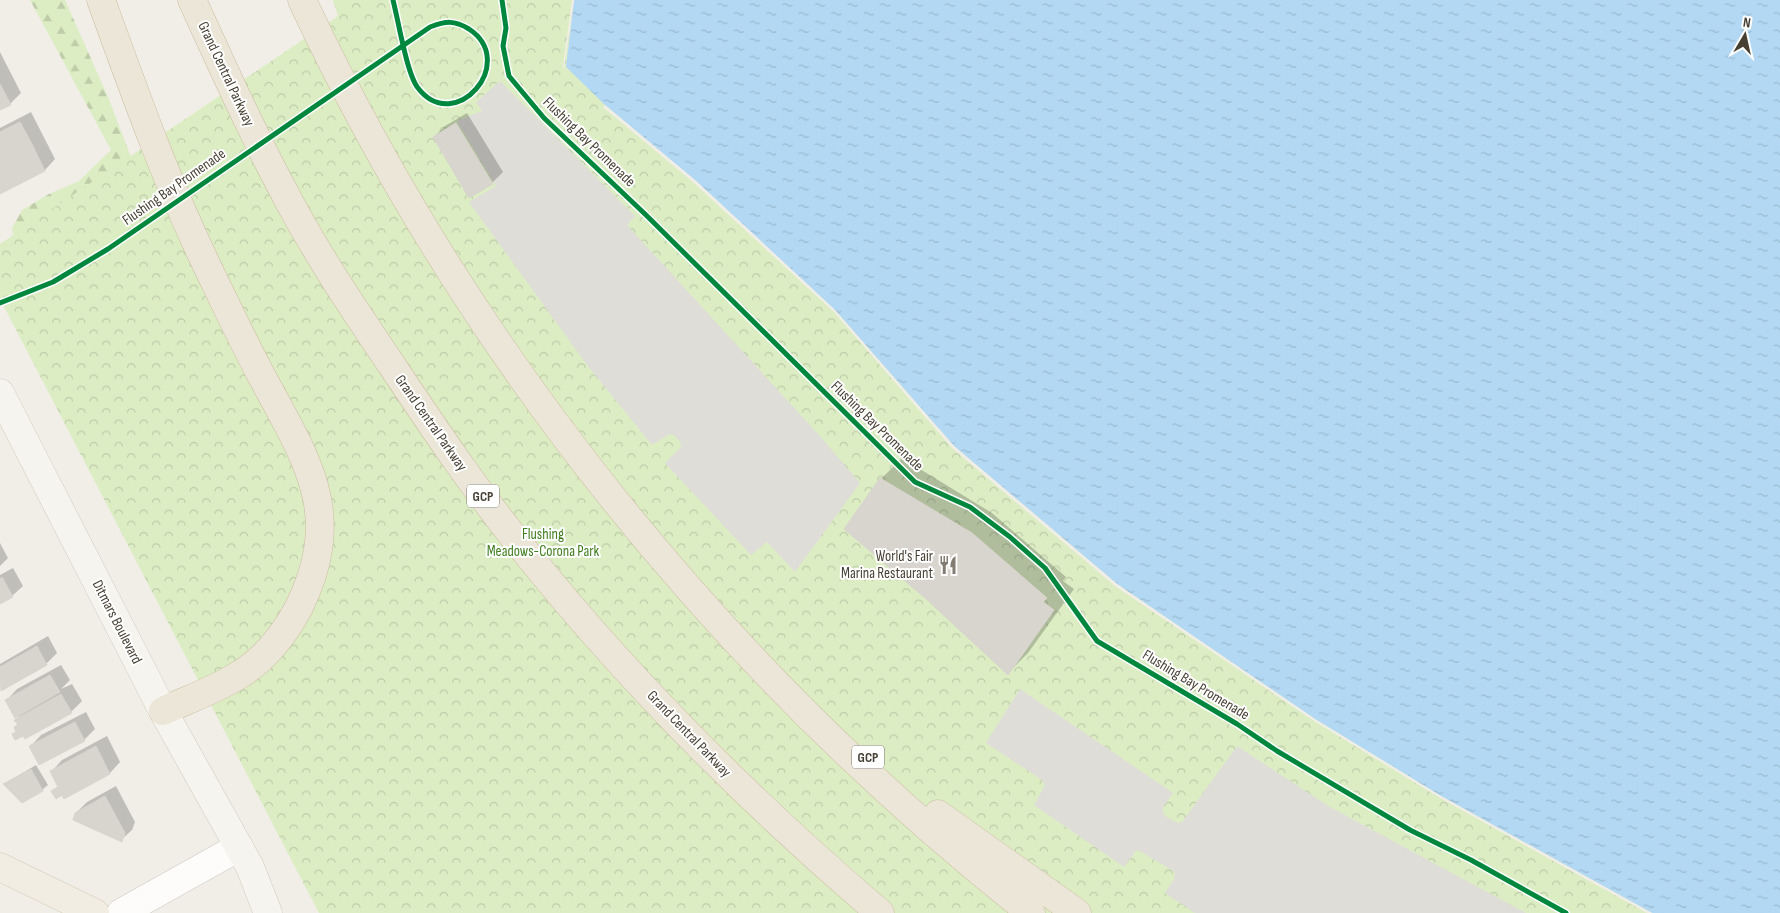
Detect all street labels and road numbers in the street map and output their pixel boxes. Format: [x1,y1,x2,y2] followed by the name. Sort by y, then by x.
[193,19,259,130] street label: Grand Central Parkway
[539,93,639,191] street label: Flushing Bay Promenade
[119,144,229,230] street label: Flushing Bay Promenade
[391,371,471,475] street label: Grand Central Parkway
[827,377,927,475] street label: Flushing Bay Promenade
[467,484,499,508] road number: GCP
[88,577,146,667] street label: Ditmars Boulevard
[1139,646,1253,724] street label: Flushing Bay Promenade
[643,687,735,782] street label: Grand Central Parkway
[852,746,884,769] road number: GCP

